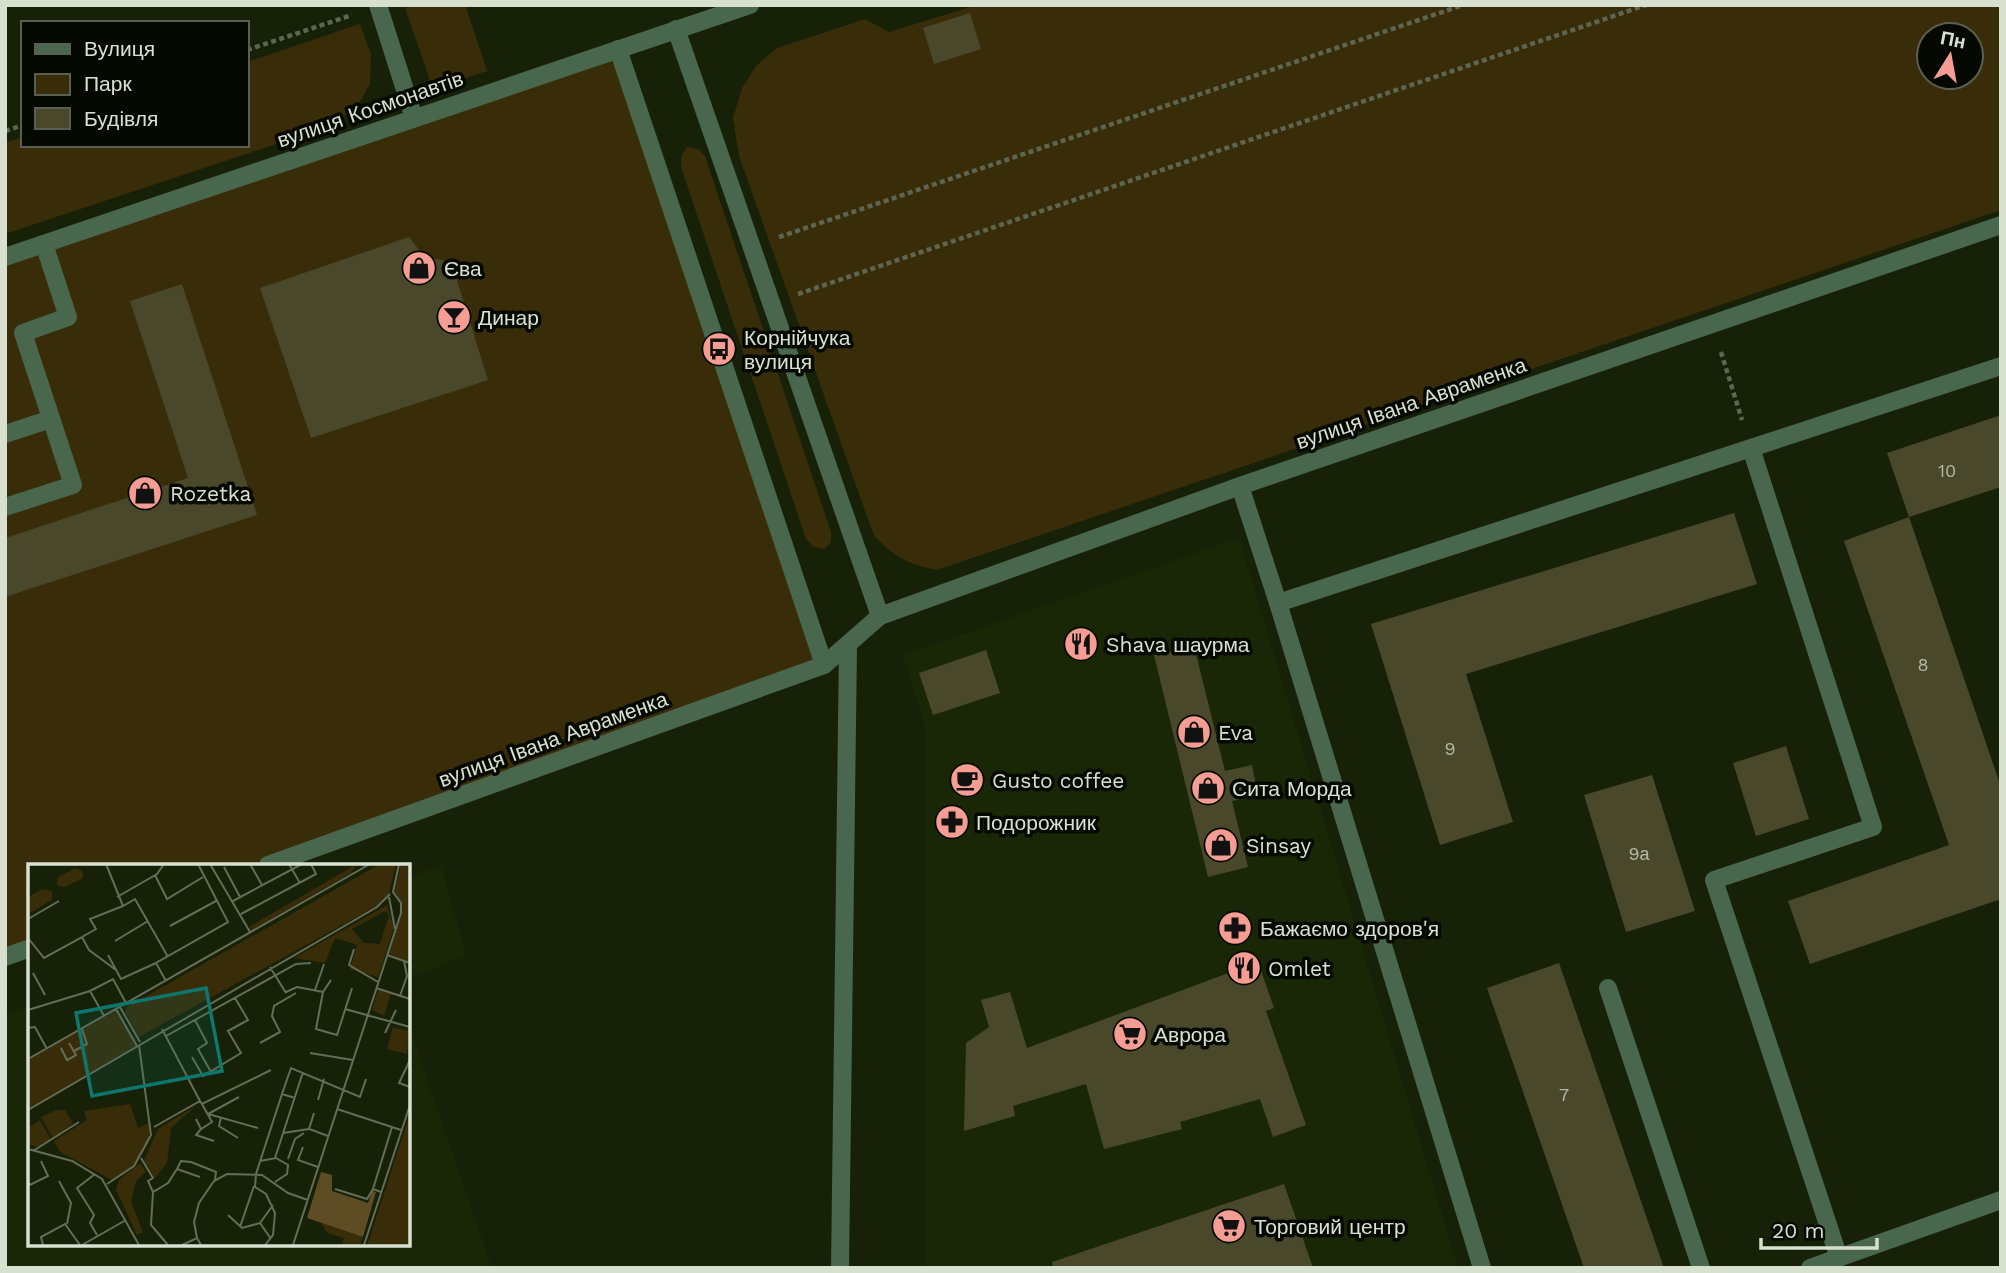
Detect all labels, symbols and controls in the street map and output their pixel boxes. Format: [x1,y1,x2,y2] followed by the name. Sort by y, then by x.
[21,21,248,147] legend
[1915,21,1985,91] north arrow
[1939,26,1968,53] text: Пн
[84,36,155,61] text: Вулиця
[274,65,466,153] street label: вулиця Космонавтів
[84,71,132,96] text: Парк
[84,106,158,131] text: Будівля
[400,249,438,287] shop icon: Єва
[444,256,482,281] place label: Єва
[435,298,473,336] bar icon: Динар
[478,305,539,330] place label: Динар
[744,325,851,374] place label: Корнійчука вулиця
[700,330,738,368] bus stop icon: Корнійчука вулиця
[1293,352,1530,454] street label: вулиця Івана Авраменка
[1938,460,1956,481] house number: 10
[126,474,164,512] shop icon: Rozetka
[170,481,251,506] place label: Rozetka
[1062,625,1100,663] restaurant icon: Shava шаурма
[1106,632,1250,657] place label: Shava шаурма
[1917,654,1929,675] house number: 8
[435,686,671,792] street label: вулиця Івана Авраменка
[1175,713,1213,751] shop icon: Eva
[1218,720,1253,745] place label: Eva
[1444,738,1456,759] house number: 9
[948,761,986,799] cafe icon: Gusto coffee
[992,768,1124,793] place label: Gusto coffee
[1189,769,1227,807] shop icon: Сита Морда
[1232,776,1352,801] place label: Сита Морда
[933,803,971,841] pharmacy icon: Подорожник
[976,810,1097,835] place label: Подорожник
[1202,826,1240,864] shop icon: Sinsay
[1246,833,1311,858] place label: Sinsay
[1628,843,1651,864] house number: 9а
[28,864,410,1245] inset map
[1216,909,1254,947] pharmacy icon: Бажаємо здоров'я
[1260,916,1439,941] place label: Бажаємо здоров'я
[1225,949,1263,987] restaurant icon: Omlet
[1268,956,1331,981] place label: Omlet
[1111,1015,1149,1053] supermarket icon: Аврора
[1154,1022,1226,1047] place label: Аврора
[1559,1084,1569,1105] house number: 7
[1761,1206,1876,1250] scale bar
[1210,1207,1248,1245] supermarket icon: Торговий центр
[1254,1214,1406,1239] place label: Торговий центр
[1772,1218,1824,1243] text: 20 m

